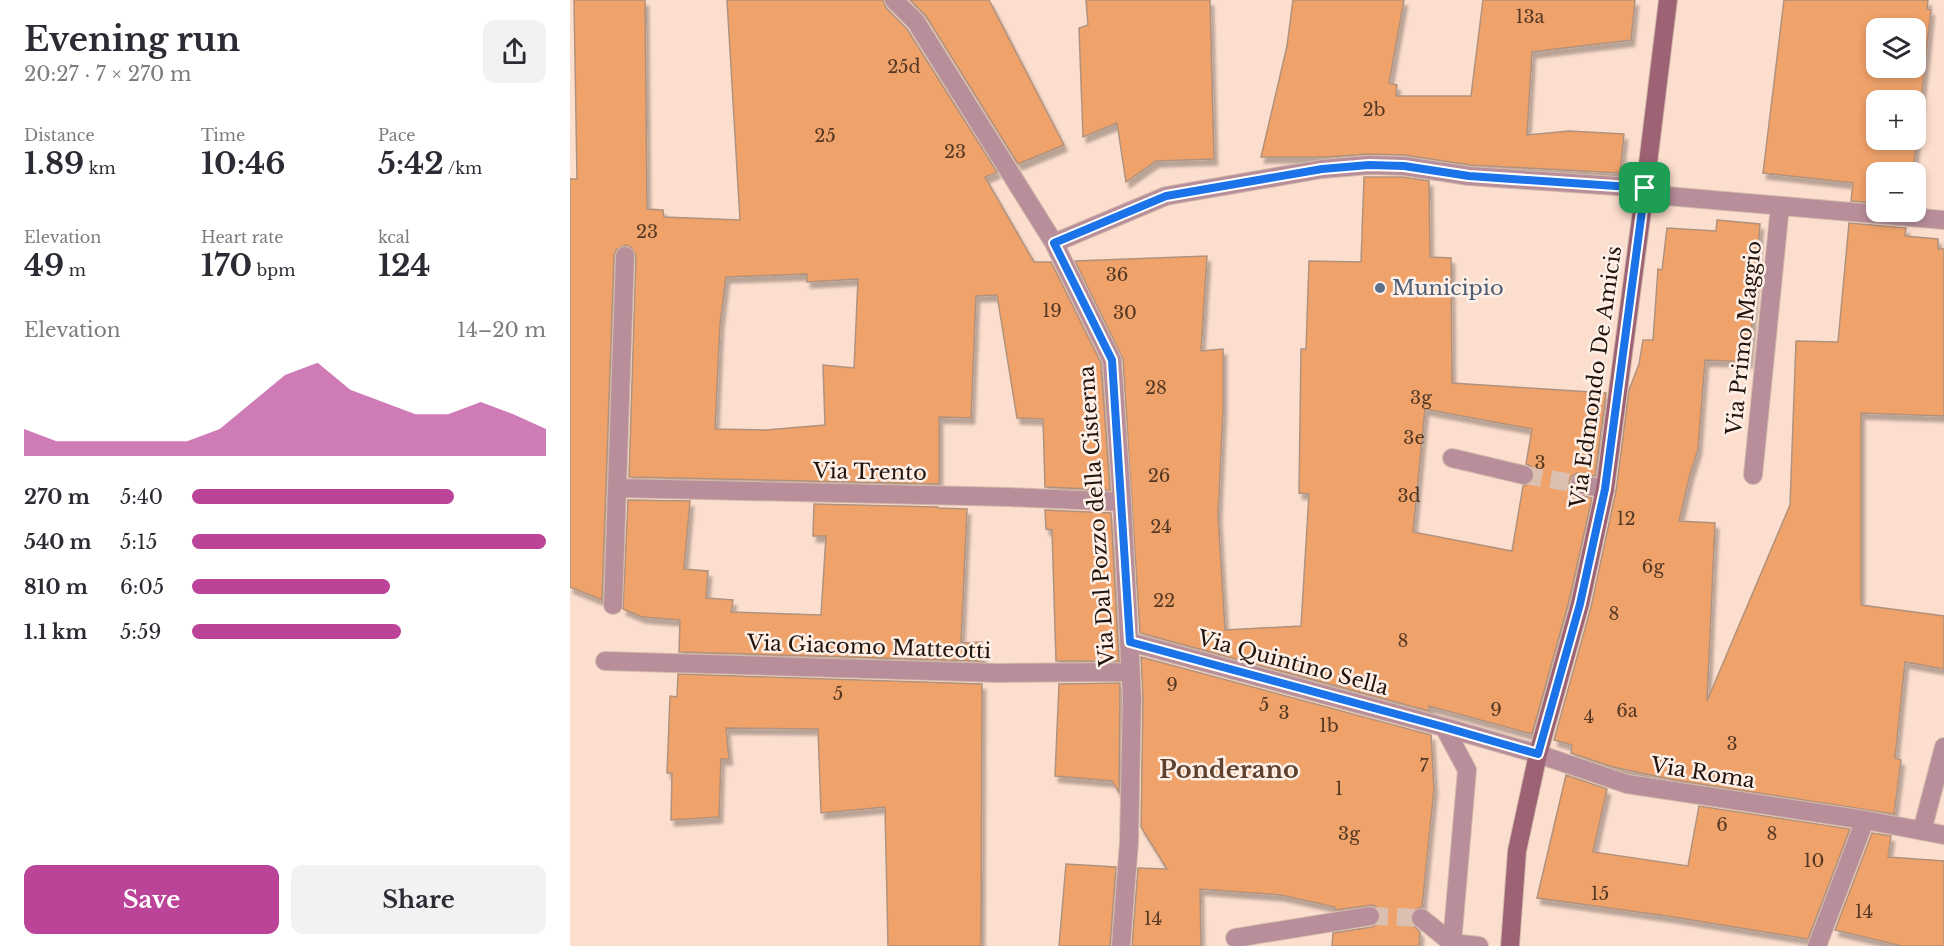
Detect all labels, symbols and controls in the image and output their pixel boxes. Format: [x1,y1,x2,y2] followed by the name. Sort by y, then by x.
[1515,6,1545,28] house number: 13a
[1866,18,1926,222] map controls
[1866,18,1926,78] button: layers
[24,19,240,60] text: Evening run
[483,20,546,83] button: share
[887,56,921,78] house number: 25d
[24,62,192,86] text: 20:27 · 7 × 270 m
[1866,90,1926,150] button: +
[1363,99,1385,121] house number: 2b
[24,125,95,145] text: Distance
[201,125,245,145] text: Time
[378,125,415,145] text: Pace
[814,125,836,147] house number: 25
[944,141,966,163] house number: 23
[24,145,84,182] text: 1.89
[201,145,285,182] text: 10:46
[378,145,444,182] text: 5:42
[84,158,116,178] text: km
[444,158,482,178] text: /km
[1619,162,1670,213] pin
[1866,162,1926,222] button: −
[1628,171,1661,204] icon: arrive
[636,221,658,243] house number: 23
[24,227,101,247] text: Elevation
[201,227,283,247] text: Heart rate
[378,227,410,247] text: kcal
[1721,240,1767,437] street label: Via Primo Maggio
[1565,244,1627,511] street label: Via Edmondo De Amicis
[24,247,64,284] text: 49
[201,247,252,284] text: 170
[378,247,431,284] text: 124
[64,260,86,280] text: m
[252,260,295,280] text: bpm
[1106,264,1128,286] house number: 36
[1392,275,1504,301] place label: Municipio
[1373,281,1387,295] marker: Municipio
[1042,300,1062,322] house number: 19
[1113,302,1137,324] house number: 30
[24,318,121,342] text: Elevation
[457,318,546,342] text: 14–20 m
[1073,364,1121,668] street label: Via Dal Pozzo della Cisterna
[1145,377,1167,399] house number: 28
[1410,387,1432,409] house number: 3g
[1403,427,1425,449] house number: 3e
[1534,452,1546,474] house number: 3
[812,458,927,486] street label: Via Trento
[1148,465,1170,487] house number: 26
[24,485,90,509] text: 270 m
[120,485,163,509] text: 5:40
[1397,485,1421,507] house number: 3d
[1616,508,1636,530] house number: 12
[1150,516,1172,538] house number: 24
[24,530,92,554] text: 540 m
[120,530,157,554] text: 5:15
[1642,556,1664,578] house number: 6g
[24,575,88,599] text: 810 m
[120,575,164,599] text: 6:05
[1153,590,1175,612] house number: 22
[1609,603,1619,625] house number: 8
[24,620,87,644] text: 1.1 km
[120,620,161,644] text: 5:59
[1194,625,1392,701] street label: Via Quintino Sella
[745,630,992,664] street label: Via Giacomo Matteotti
[1398,630,1408,652] house number: 8
[1166,674,1178,696] house number: 9
[833,683,843,705] house number: 5
[1259,694,1269,716] house number: 5
[1490,699,1502,721] house number: 9
[1616,700,1638,722] house number: 6a
[1278,702,1290,724] house number: 3
[1584,706,1594,728] house number: 4
[1319,715,1339,737] house number: 1b
[1726,733,1738,755] house number: 3
[1648,752,1757,794] street label: Via Roma
[1159,755,1299,784] district label: Ponderano
[1419,755,1429,777] house number: 7
[1335,778,1343,800] house number: 1
[1716,814,1728,836] house number: 6
[1338,823,1360,845] house number: 3g
[1767,823,1777,845] house number: 8
[1804,850,1824,872] house number: 10
[24,865,279,934] button: Save
[291,865,546,934] button: Share
[1591,883,1609,905] house number: 15
[1855,901,1873,923] house number: 14
[1144,908,1162,930] house number: 14

